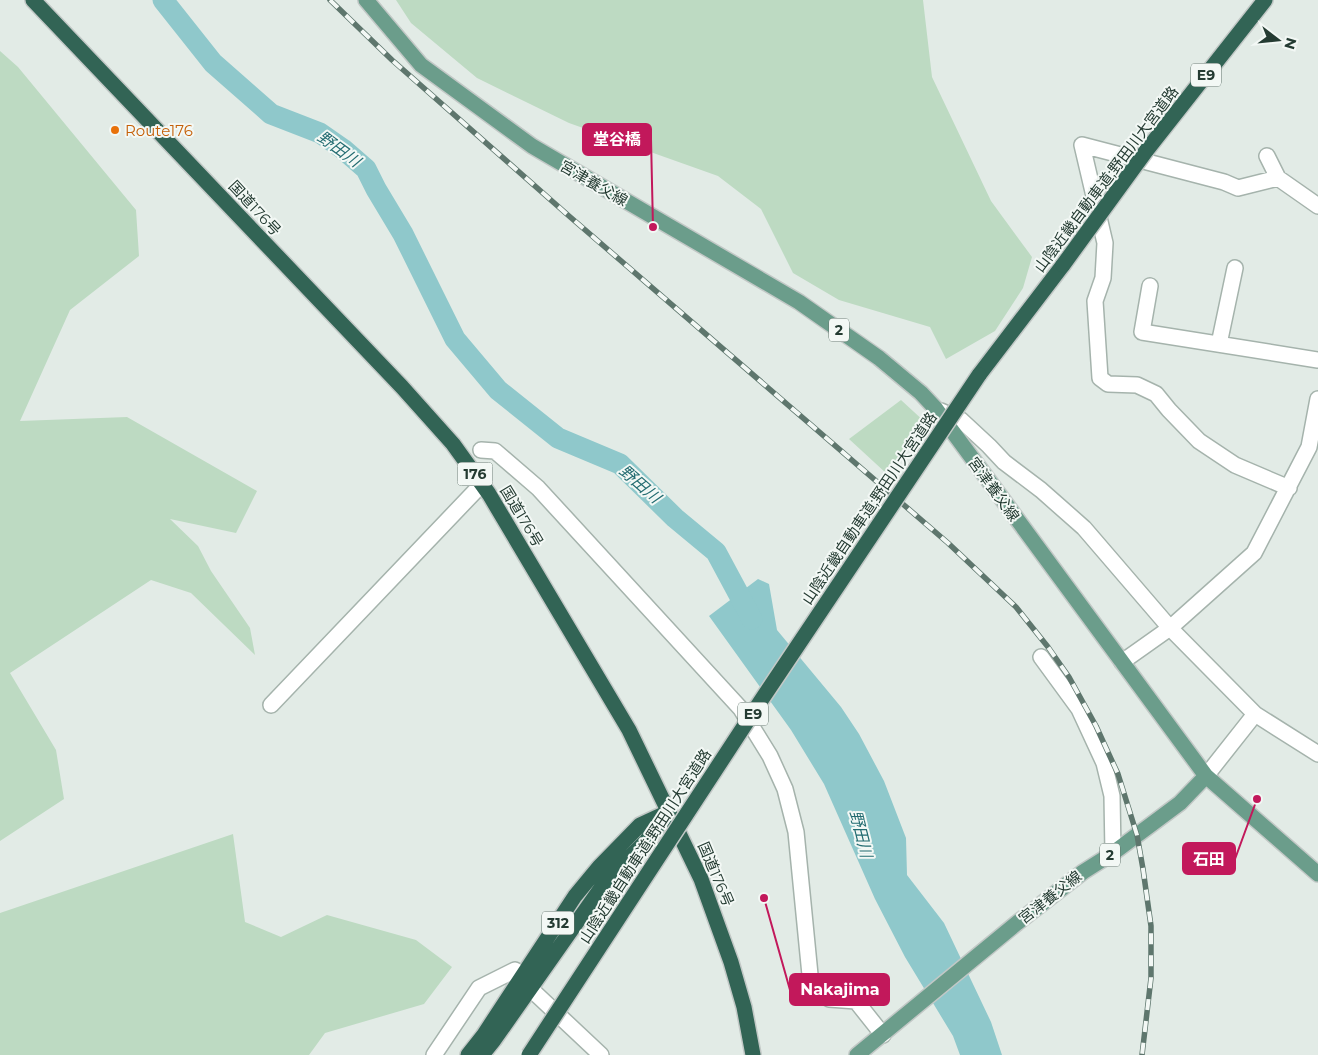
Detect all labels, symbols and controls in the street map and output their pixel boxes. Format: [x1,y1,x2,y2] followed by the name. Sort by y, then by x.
[1253,15,1303,65] north arrow
[1280,36,1301,52] text: N
[1191,64,1221,86] road number: E9
[1030,82,1182,276] street label: 山陰近畿自動車道;野田川大宮道路
[125,121,193,140] place label: Route176
[109,124,121,136] marker: Route176
[583,124,651,155] callout: 堂谷橋
[314,127,366,172] water label: 野田川
[593,130,641,149] text: 堂谷橋
[557,156,631,210] street label: 宮津養父線
[225,177,285,239] street label: 国道176号
[829,318,849,342] road number: 2
[797,408,941,608] street label: 山陰近畿自動車道;野田川大宮道路
[964,453,1024,525] street label: 宮津養父線
[616,461,666,508] water label: 野田川
[458,462,492,486] road number: 176
[496,482,548,550] street label: 国道176号
[738,702,768,726] road number: E9
[575,745,715,947] street label: 山陰近畿自動車道;野田川大宮道路
[846,808,877,862] water label: 野田川
[694,839,738,909] street label: 国道176号
[1183,843,1235,874] callout: 石田
[1100,844,1120,866] road number: 2
[1193,850,1225,869] text: 石田
[1015,866,1085,928] street label: 宮津養父線
[542,911,574,934] road number: 312
[790,974,889,1005] callout: Nakajima
[800,980,880,999] text: Nakajima

